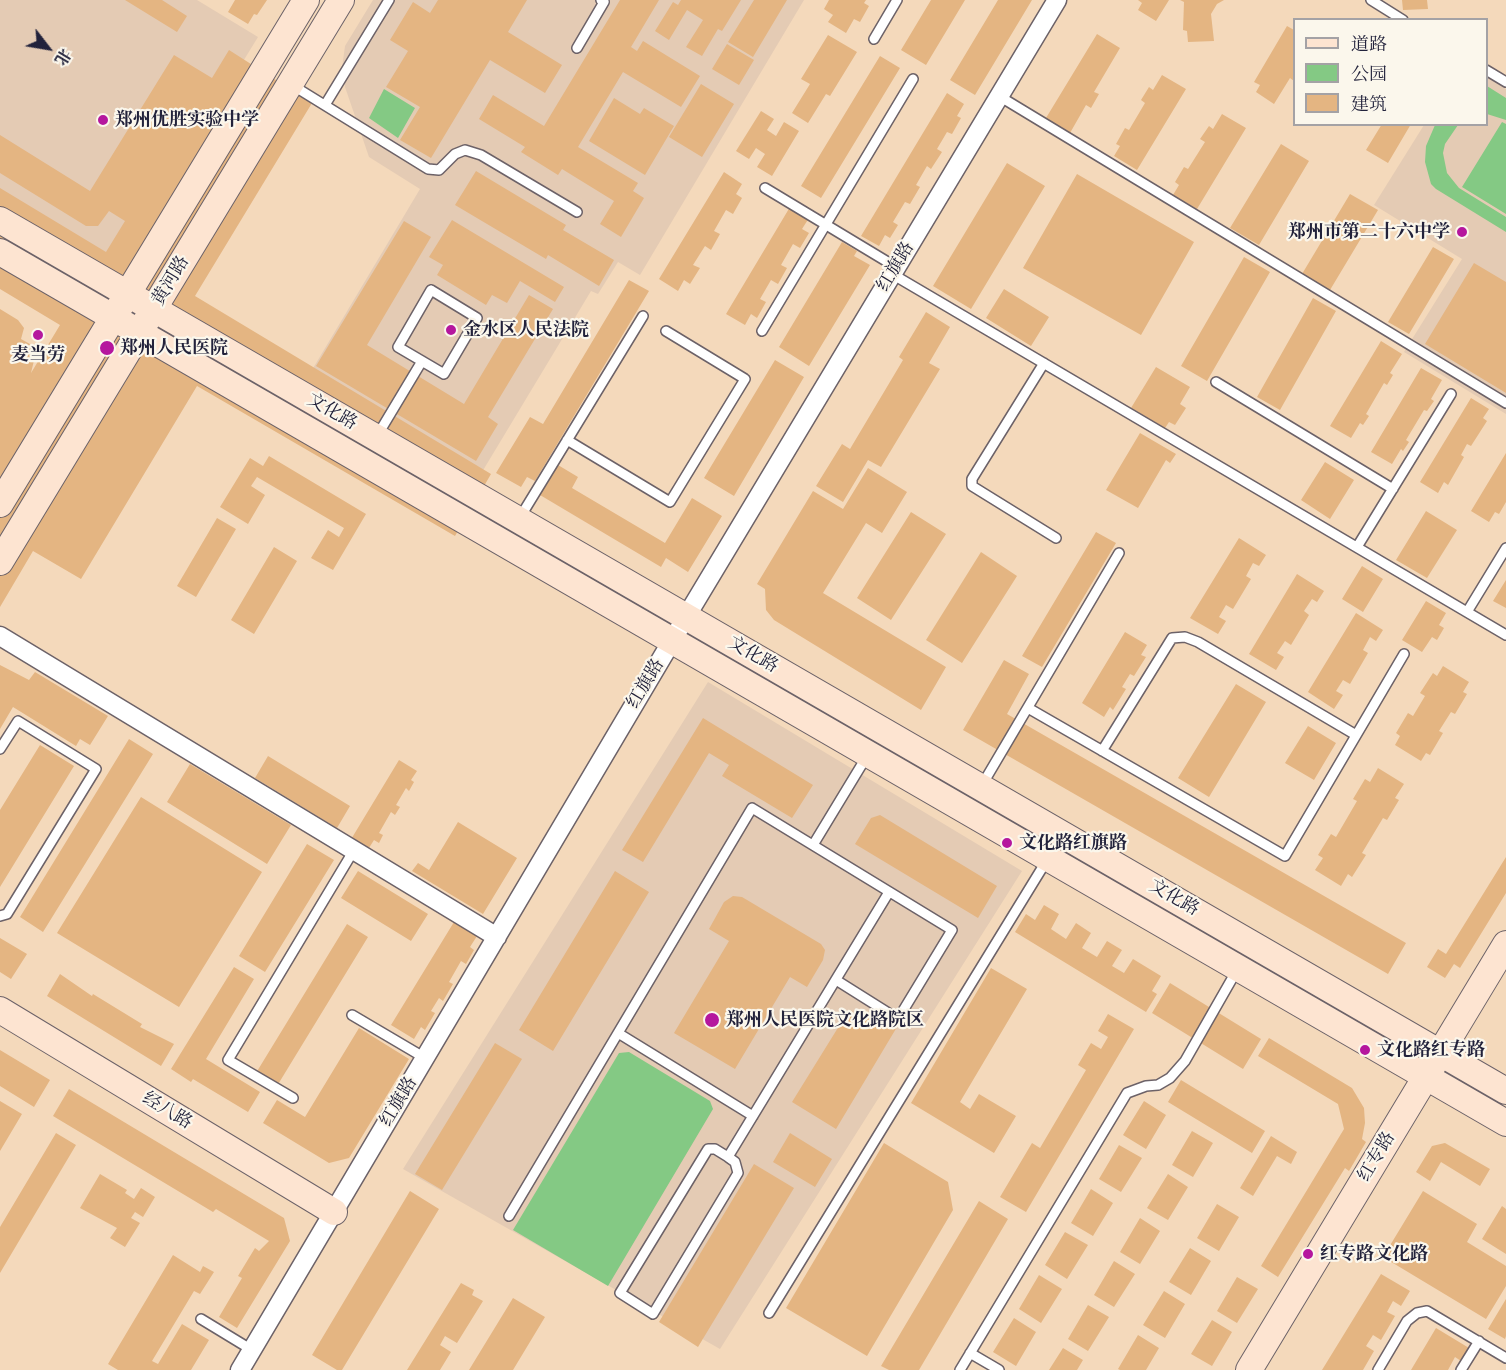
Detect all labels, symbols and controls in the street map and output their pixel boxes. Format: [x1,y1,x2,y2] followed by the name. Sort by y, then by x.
[18,18,78,78] north arrow
[1293,18,1488,126] legend
[1351,30,1387,57] text: 道路
[49,44,78,70] text: 北
[1351,60,1387,87] text: 公园
[1351,90,1387,117] text: 建筑
[115,109,259,131] place label: 郑州优胜实验中学
[96,113,110,127] marker: 郑州优胜实验中学
[1288,221,1450,243] place label: 郑州市第二十六中学
[1455,225,1469,239] marker: 郑州市第二十六中学
[873,238,919,296] street label: 红旗路
[148,252,194,310] street label: 黄河路
[463,319,589,341] place label: 金水区人民法院
[444,323,458,337] marker: 金水区人民法院
[31,328,45,342] marker: 麦当劳
[120,337,228,359] place label: 郑州人民医院
[98,339,116,357] marker: 郑州人民医院
[11,344,65,366] place label: 麦当劳
[303,389,361,435] street label: 文化路
[724,632,782,678] street label: 文化路
[623,655,669,713] street label: 红旗路
[1019,832,1127,854] place label: 文化路红旗路
[1000,836,1014,850] marker: 文化路红旗路
[1145,875,1203,921] street label: 文化路
[726,1009,924,1031] place label: 郑州人民医院文化路院区
[703,1011,721,1029] marker: 郑州人民医院文化路院区
[1377,1039,1485,1061] place label: 文化路红专路
[1358,1043,1372,1057] marker: 文化路红专路
[376,1073,422,1131] street label: 红旗路
[138,1088,196,1134] street label: 经八路
[1354,1128,1400,1186] street label: 红专路
[1320,1243,1428,1265] place label: 红专路文化路
[1301,1247,1315,1261] marker: 红专路文化路

